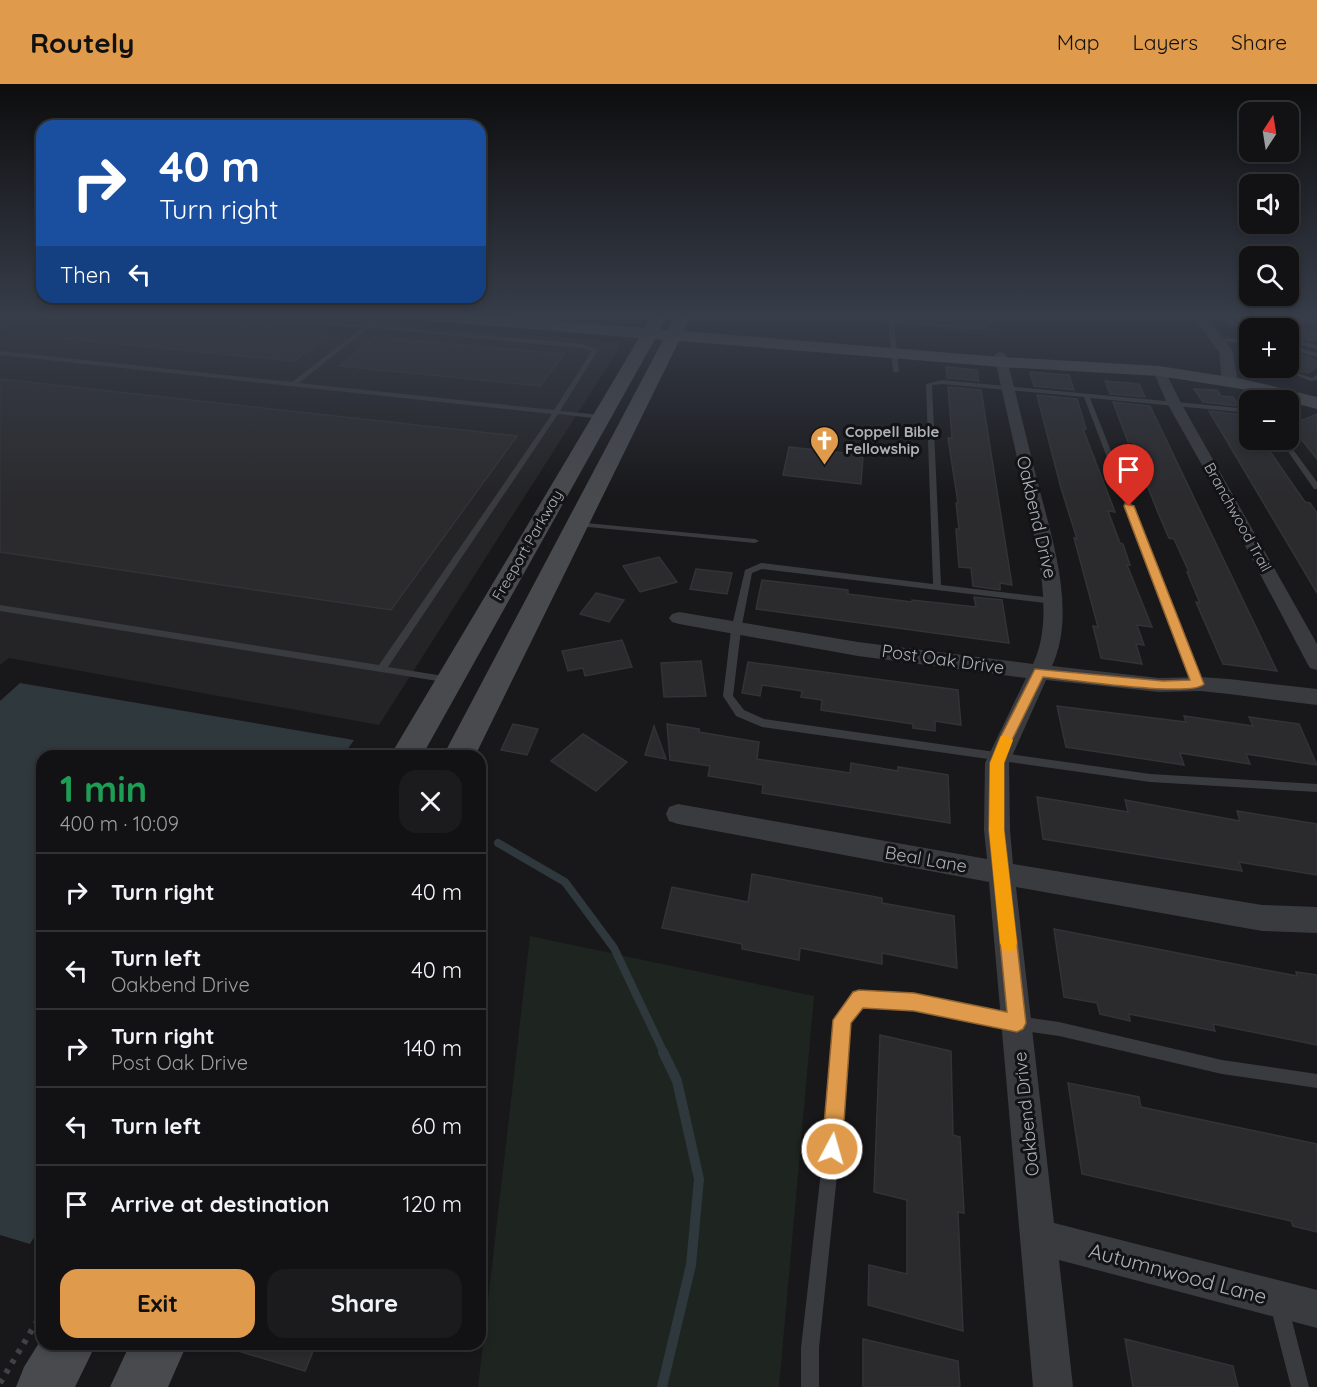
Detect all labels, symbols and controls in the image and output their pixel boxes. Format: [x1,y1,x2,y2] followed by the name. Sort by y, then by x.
[30,25,134,60] text: Routely
[1057,29,1100,55] text: Map
[1133,29,1198,55] text: Layers
[1231,29,1287,55] text: Share
[1239,102,1299,162] north arrow
[1239,102,1299,450] map controls
[159,140,260,193] text: 40 m
[60,144,138,222] icon: right
[1239,174,1299,234] button: sound
[159,192,278,226] text: Turn right
[1239,246,1299,306] button: search
[123,258,156,291] icon: left
[60,261,111,289] text: Then
[1239,318,1299,378] button: +
[1239,390,1299,450] button: −
[845,422,939,458] place label: Coppell Bible Fellowship
[808,424,840,466] church icon: Coppell Bible Fellowship
[1103,444,1154,506] pin
[1112,453,1145,486] icon: arrive
[1012,454,1062,580] street label: Oakbend Drive
[1200,459,1276,575] street label: Branchwood Trail
[488,486,566,604] street label: Freeport Parkway
[880,639,1006,679] street label: Post Oak Drive
[60,766,147,811] text: 1 min
[399,770,462,833] button: close
[60,811,179,836] text: 400 m · 10:09
[883,840,969,878] street label: Beal Lane
[60,876,93,909] icon: right
[111,878,215,906] text: Turn right
[411,878,462,906] text: 40 m
[111,944,201,972] text: Turn left
[60,954,93,987] icon: left
[411,956,462,984] text: 40 m
[111,972,250,997] text: Oakbend Drive
[111,1022,215,1050] text: Turn right
[60,1032,93,1065] icon: right
[403,1034,462,1062] text: 140 m
[111,1050,248,1075] text: Post Oak Drive
[1008,1051,1044,1177] street label: Oakbend Drive
[60,1110,93,1143] icon: left
[111,1112,201,1140] text: Turn left
[411,1112,462,1140] text: 60 m
[800,1117,864,1181] position arrow
[60,1188,93,1221] icon: arrive
[111,1190,329,1218] text: Arrive at destination
[403,1190,462,1218] text: 120 m
[1086,1237,1270,1309] street label: Autumnwood Lane
[60,1269,255,1338] button: Exit
[267,1269,462,1338] button: Share

